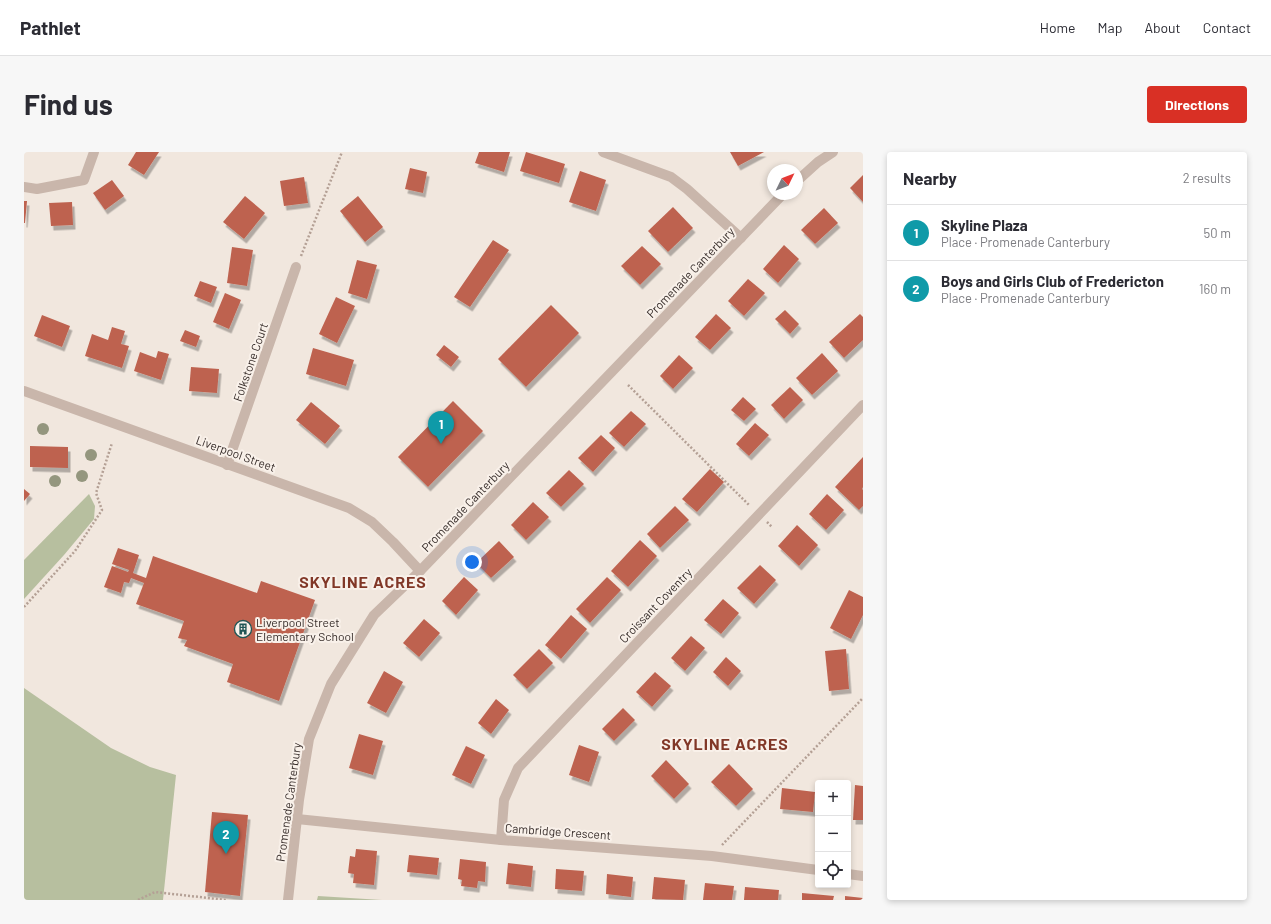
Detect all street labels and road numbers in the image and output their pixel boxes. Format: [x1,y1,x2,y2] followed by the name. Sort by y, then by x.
[643,224,737,320] street label: Promenade Canterbury
[230,321,270,403] street label: Folkstone Court
[194,432,278,474] street label: Liverpool Street
[418,458,512,554] street label: Promenade Canterbury
[616,564,695,645] street label: Croissant Coventry
[273,741,303,862] street label: Promenade Canterbury
[505,820,611,842] street label: Cambridge Crescent

